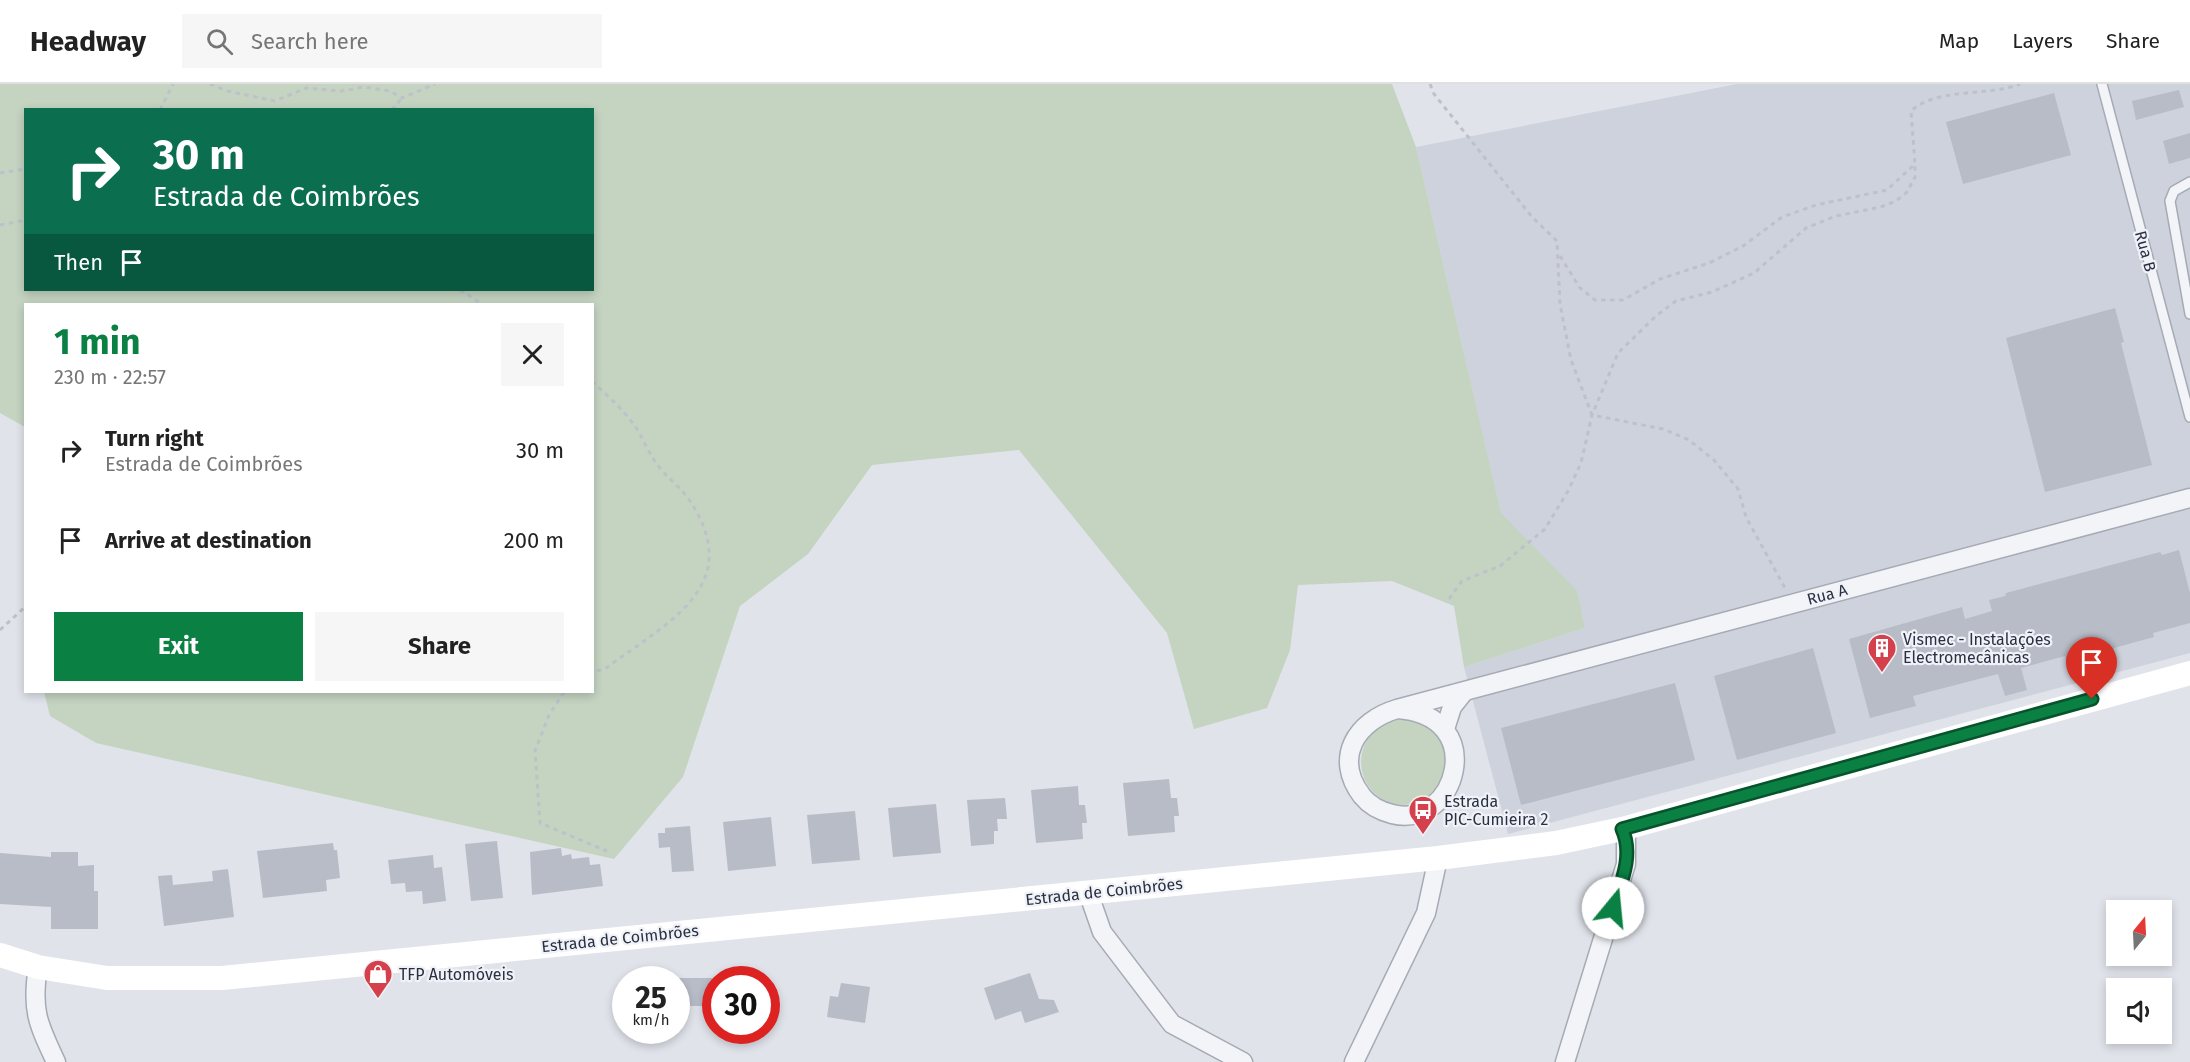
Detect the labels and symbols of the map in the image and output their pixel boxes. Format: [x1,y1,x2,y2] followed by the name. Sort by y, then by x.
[2131,229,2160,274] street label: Rua B
[1805,580,1850,609] street label: Rua A
[1903,630,2051,667] place label: Vismec - Instalações Electromecânicas
[1866,632,1898,674] building icon: Vismec - Instalações Electromecânicas
[2066,637,2117,699] pin
[1444,792,1548,829] place label: Estrada PIC-Cumieira 2
[1407,794,1439,836] bus stop icon: Estrada PIC-Cumieira 2
[1024,874,1184,909] street label: Estrada de Coimbrões
[1581,876,1645,940] position arrow
[2106,900,2172,966] north arrow
[540,921,700,956] street label: Estrada de Coimbrões
[362,958,394,1000] shop icon: TFP Automóveis
[399,965,514,984] place label: TFP Automóveis
[702,966,780,1044] speed limit sign: 30

